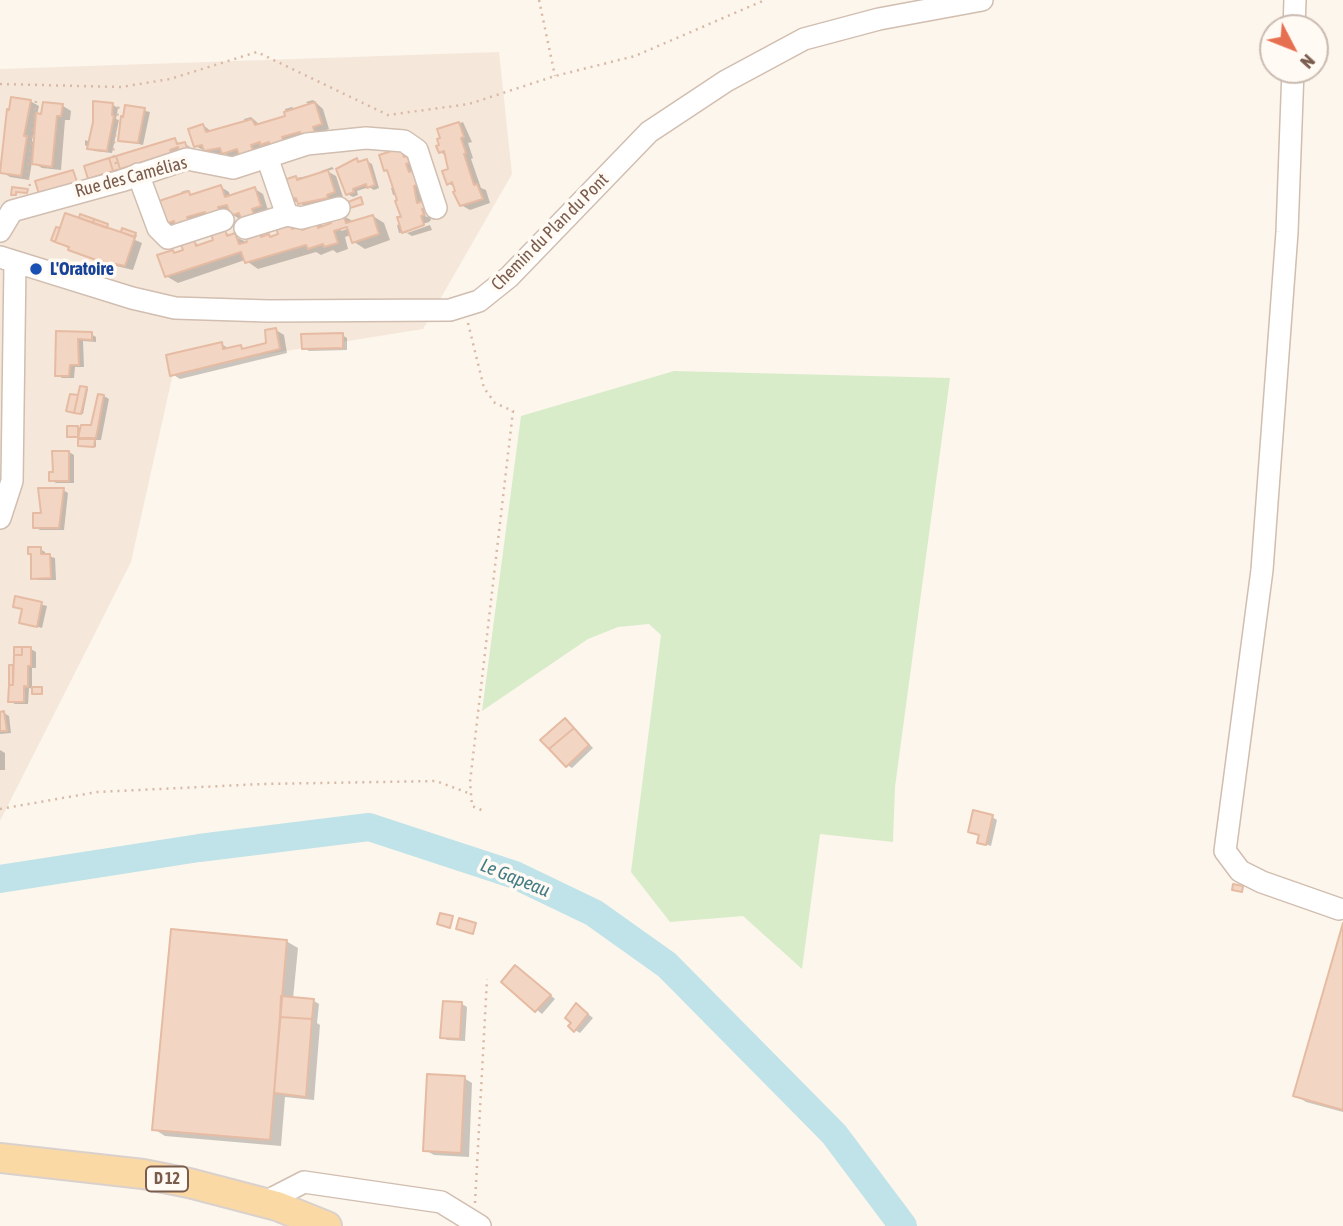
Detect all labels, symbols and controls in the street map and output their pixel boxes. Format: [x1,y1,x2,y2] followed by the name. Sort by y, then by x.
[1259,14,1329,84] north arrow
[1296,50,1320,73] text: N
[73,152,189,202] street label: Rue des Camélias
[487,169,613,295] street label: Chemin du Plan du Pont
[50,258,114,280] place label: L'Oratoire
[28,261,44,277] marker: L'Oratoire
[477,854,553,902] water label: Le Gapeau
[146,1166,188,1191] road number: D 12

